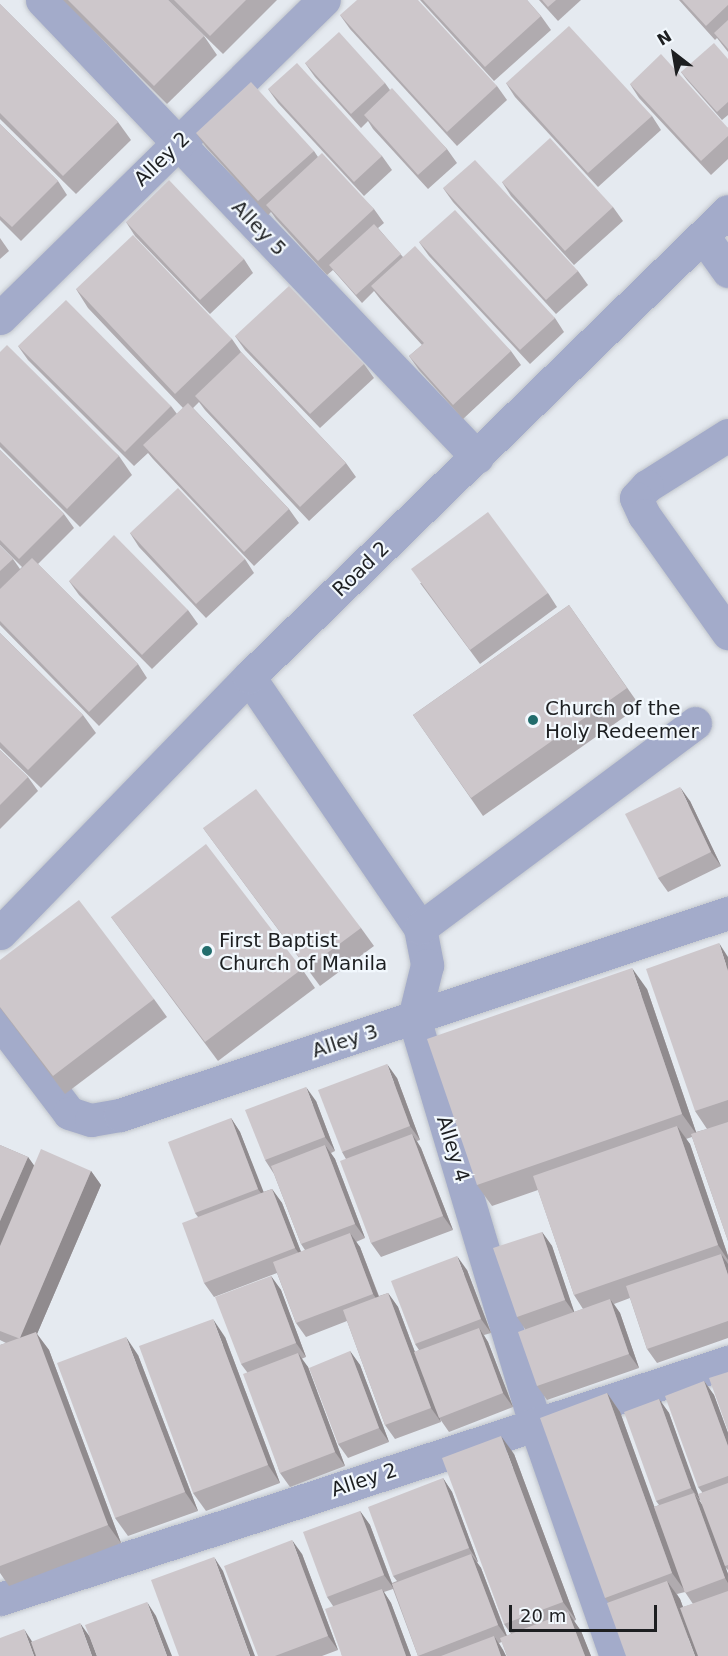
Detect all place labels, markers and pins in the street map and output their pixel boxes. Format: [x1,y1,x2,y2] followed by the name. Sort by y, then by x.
[545,696,699,743] place label: Church of the Holy Redeemer
[526,713,540,727] marker: Church of the Holy Redeemer
[219,928,387,975] place label: First Baptist Church of Manila
[200,944,214,958] marker: First Baptist Church of Manila

